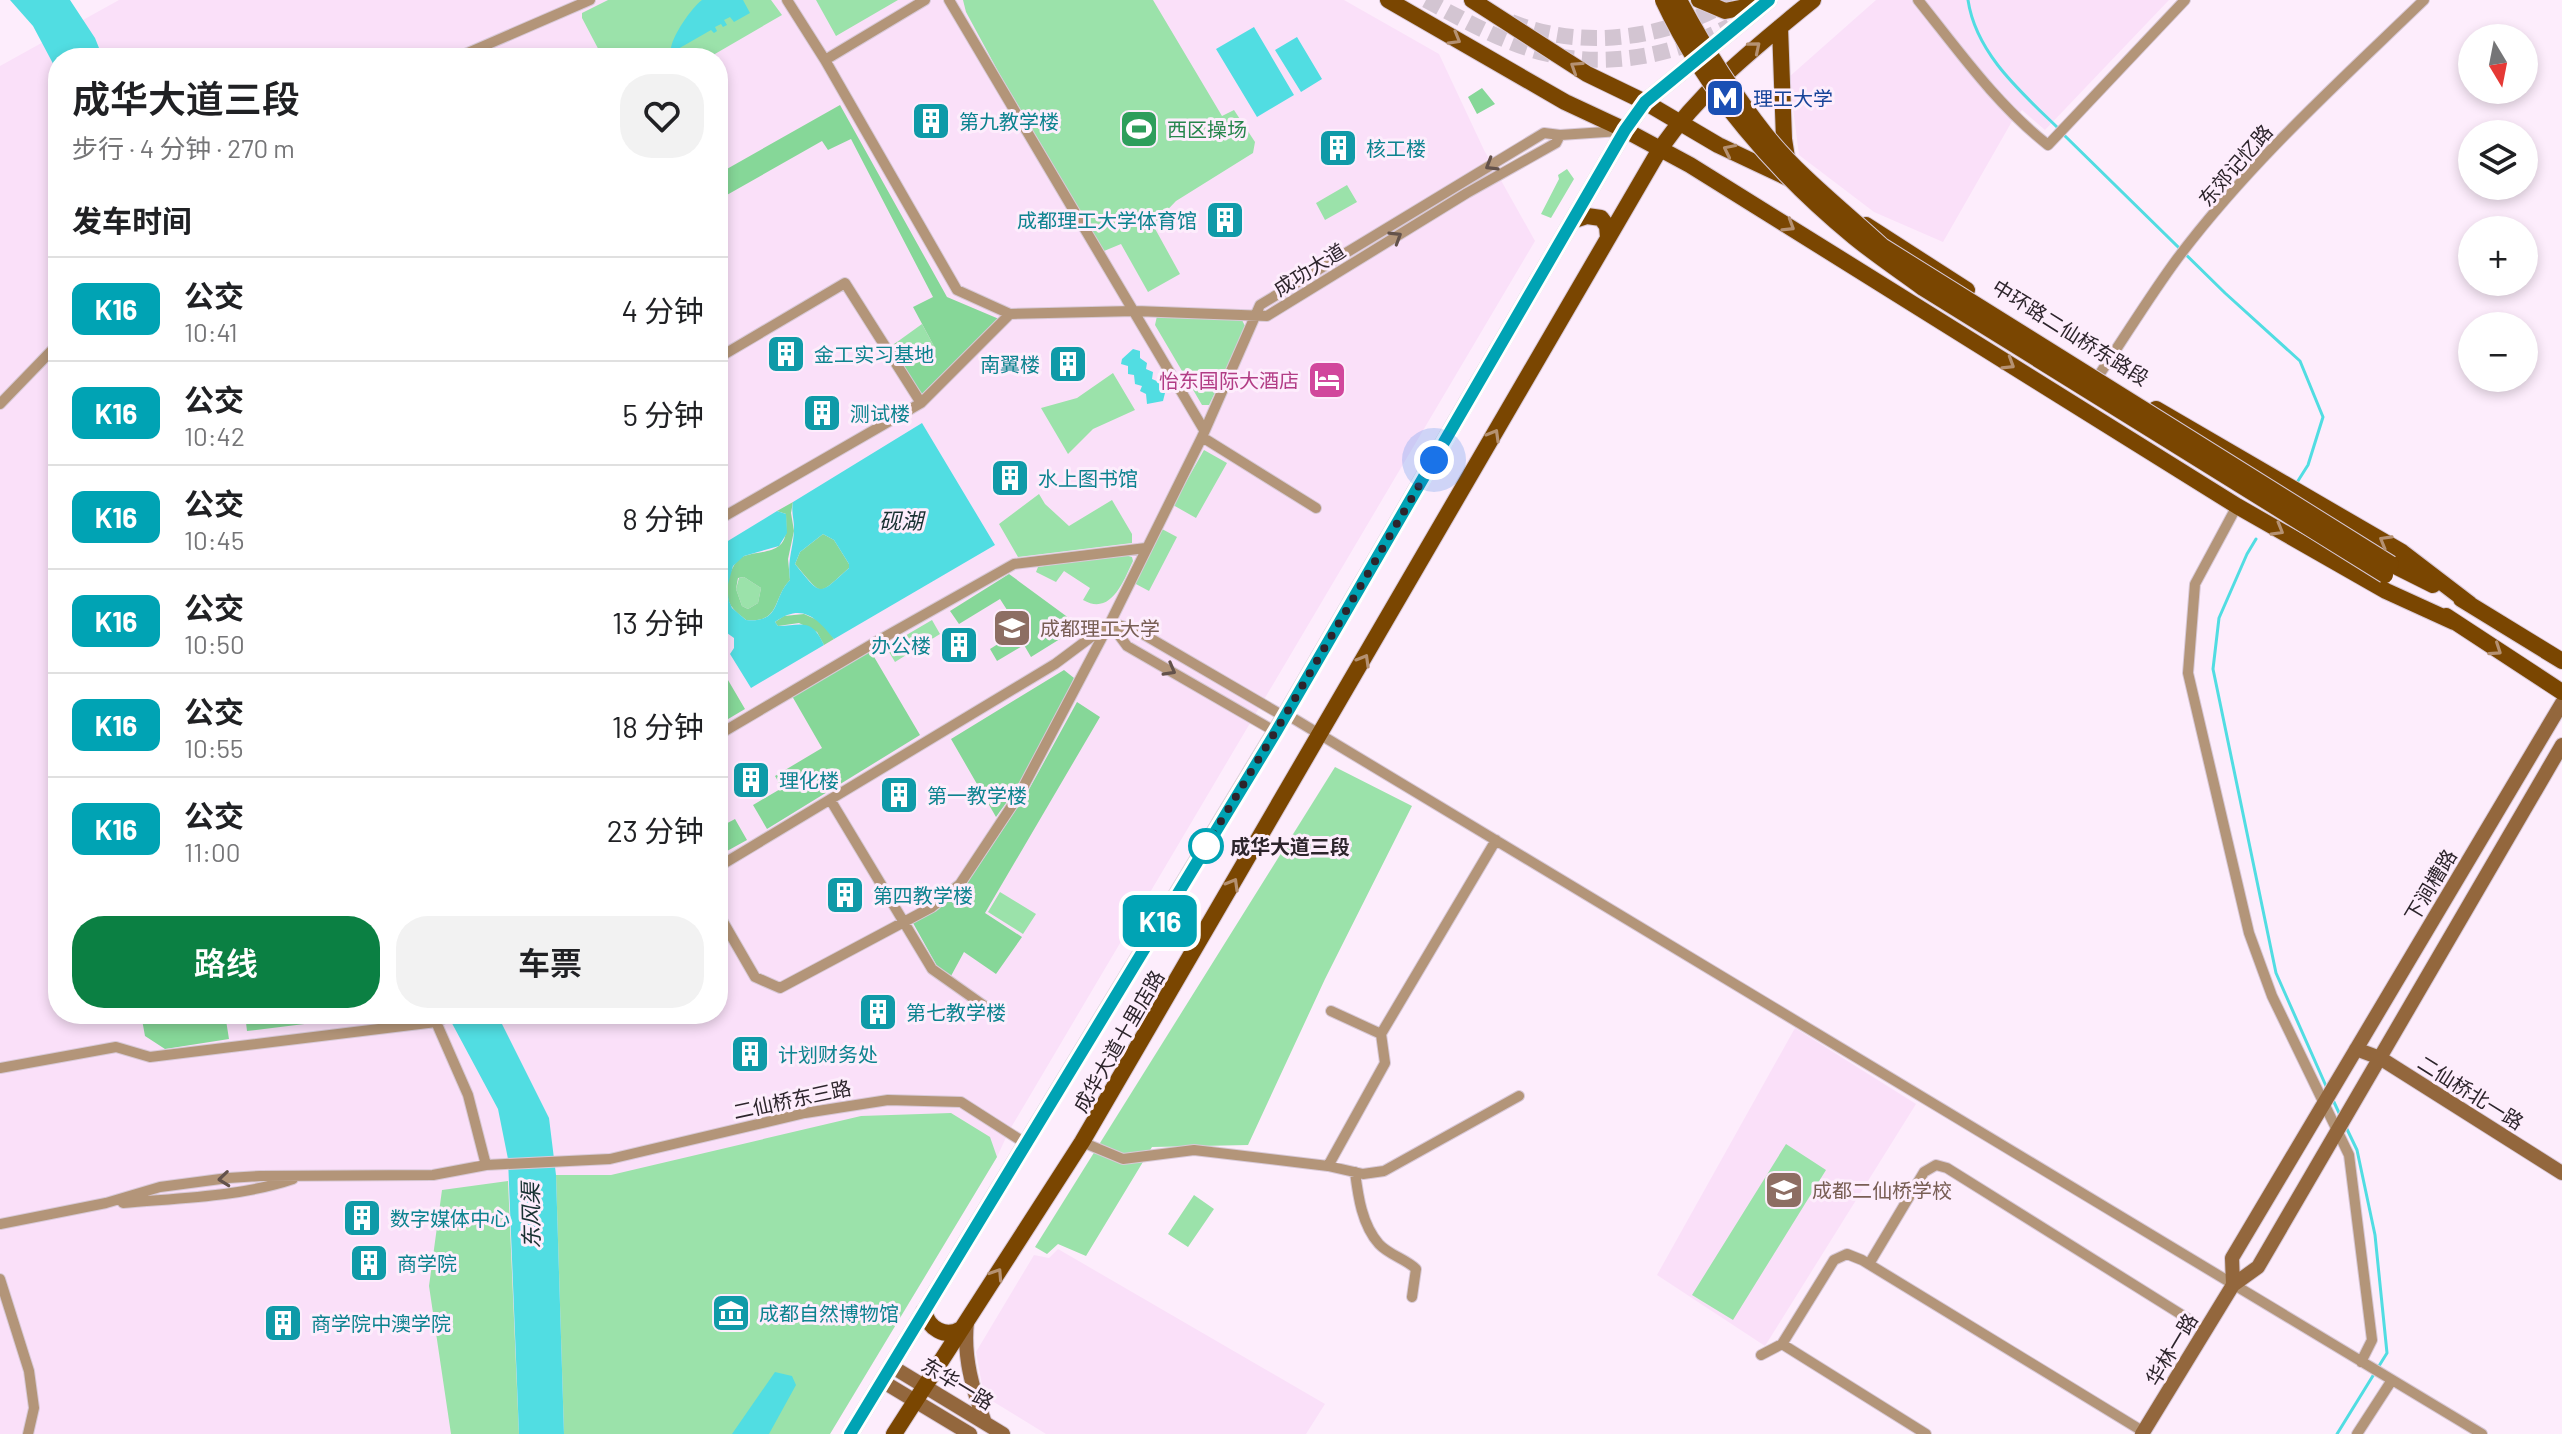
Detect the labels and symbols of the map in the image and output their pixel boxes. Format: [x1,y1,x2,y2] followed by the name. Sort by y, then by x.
[2458,24,2538,104] north arrow
[1446,29,1461,45] one-way arrow
[1746,43,1761,57] one-way arrow
[1570,61,1585,76] one-way arrow
[1704,77,1746,119] metro station icon: 理工大学
[1753,86,1833,110] place label: 理工大学
[910,100,952,142] building icon: 第九教学楼
[1118,108,1160,150] sports icon: 西区操场
[959,109,1059,133] place label: 第九教学楼
[1167,117,1247,141] place label: 西区操场
[2193,119,2277,211] street label: 东郊记忆路
[1317,127,1359,169] building icon: 核工楼
[1366,136,1426,160] place label: 核工楼
[1723,144,1738,160] one-way arrow
[1485,155,1500,171] one-way arrow
[1204,199,1246,241] building icon: 成都理工大学体育馆
[1017,208,1197,232] place label: 成都理工大学体育馆
[1780,217,1795,232] one-way arrow
[1387,231,1402,246] one-way arrow
[1269,238,1349,300] street label: 成功大道
[1988,274,2154,390] street label: 中环路二仙桥东路段
[765,333,807,375] building icon: 金工实习基地
[814,342,934,366] place label: 金工实习基地
[1047,343,1089,385] building icon: 南翼楼
[980,352,1040,376] place label: 南翼楼
[2001,355,2015,370] one-way arrow
[1306,359,1348,401] hotel icon: 怡东国际大酒店
[1159,368,1299,392] place label: 怡东国际大酒店
[801,392,843,434] building icon: 测试楼
[850,401,910,425] place label: 测试楼
[1484,429,1500,443] one-way arrow
[1414,440,1454,480] your location
[989,457,1031,499] building icon: 水上图书馆
[1038,466,1138,490] place label: 水上图书馆
[879,507,926,533] water label: 砚湖
[2270,520,2284,536] one-way arrow
[2379,535,2393,551] one-way arrow
[991,607,1033,649] school or university icon: 成都理工大学
[1040,616,1160,640] place label: 成都理工大学
[938,624,980,666] building icon: 办公楼
[871,633,931,657] place label: 办公楼
[2487,640,2502,655] one-way arrow
[1354,654,1370,669] one-way arrow
[1161,660,1176,676] one-way arrow
[730,759,772,801] building icon: 理化楼
[779,768,839,792] place label: 理化楼
[878,774,920,816] building icon: 第一教学楼
[927,783,1027,807] place label: 第一教学楼
[1189,829,1223,863] marker: 成华大道三段
[1230,834,1350,858] place label: 成华大道三段
[2399,845,2461,925] street label: 下涧槽路
[824,874,866,916] building icon: 第四教学楼
[1223,878,1239,893] one-way arrow
[873,883,973,907] place label: 第四教学楼
[1114,895,1206,947] line badge: K16
[1068,966,1168,1116] street label: 成华大道十里店路
[857,991,899,1033] building icon: 第七教学楼
[906,1000,1006,1024] place label: 第七教学楼
[729,1033,771,1075] building icon: 计划财务处
[778,1042,878,1066] place label: 计划财务处
[2414,1050,2528,1134] street label: 二仙桥北一路
[731,1075,853,1123] street label: 二仙桥东三路
[1763,1169,1805,1211] school or university icon: 成都二仙桥学校
[218,1170,231,1187] one-way arrow
[1812,1178,1952,1202] place label: 成都二仙桥学校
[516,1180,544,1249] water label: 东风渠
[341,1197,383,1239] building icon: 数字媒体中心
[390,1206,510,1230] place label: 数字媒体中心
[348,1242,390,1284] building icon: 商学院
[397,1251,457,1275] place label: 商学院
[987,1269,1002,1283] one-way arrow
[710,1292,752,1334] museum icon: 成都自然博物馆
[759,1301,899,1325] place label: 成都自然博物馆
[262,1302,304,1344] building icon: 商学院中澳学院
[2140,1309,2202,1389] street label: 华林一路
[311,1311,451,1335] place label: 商学院中澳学院
[918,1352,998,1414] street label: 东华一路

